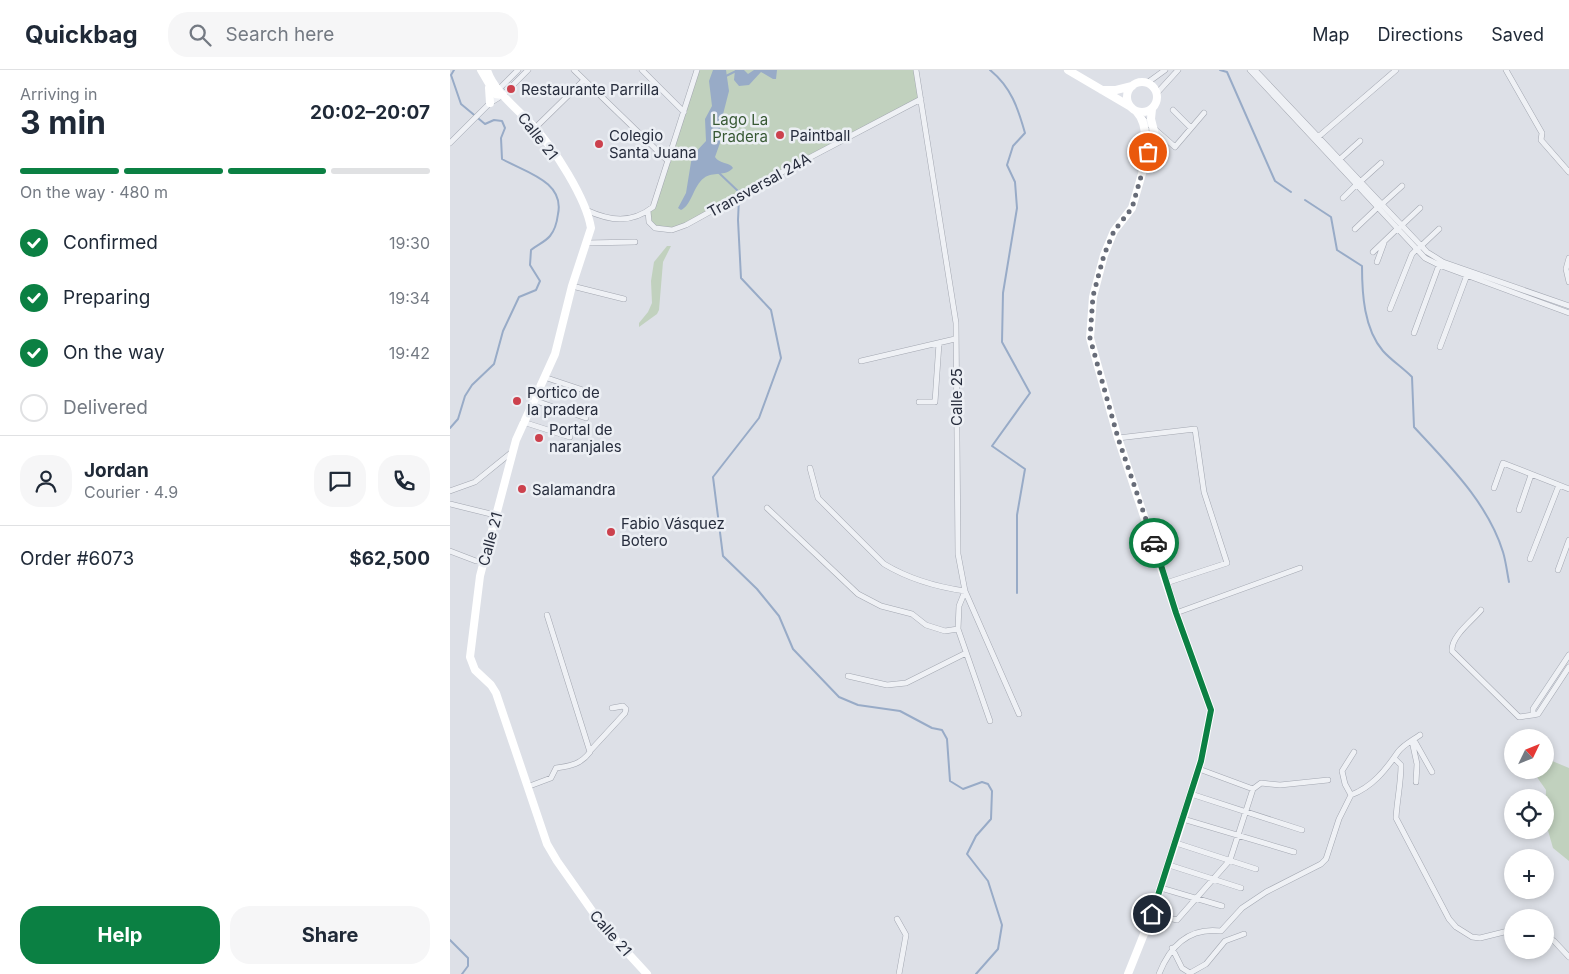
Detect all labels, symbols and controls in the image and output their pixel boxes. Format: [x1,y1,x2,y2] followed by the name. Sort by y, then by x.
[168,12,518,57] search box
[25,20,138,49] text: Quickbag
[186,21,214,49] icon: search
[226,23,334,46] text: Search here
[1312,24,1350,45] text: Map
[1378,24,1463,45] text: Directions
[1491,24,1544,45] text: Saved
[521,80,659,99] place label: Restaurante Parrilla
[505,83,517,95] marker: Restaurante Parrilla
[20,84,97,104] text: Arriving in
[310,101,430,124] text: 20:02–20:07
[20,103,106,142] text: 3 min
[514,109,562,163] street label: Calle 21
[712,110,768,146] park label: Lago La Pradera
[609,126,697,162] place label: Colegio Santa Juana
[790,126,850,145] place label: Paintball
[774,129,786,141] marker: Paintball
[1127,131,1169,173] pin
[593,138,605,150] marker: Colegio Santa Juana
[1134,138,1162,166] icon: bag
[704,149,814,221] street label: Transversal 24A
[20,182,168,202] text: On the way · 480 m
[20,229,48,257] icon: check
[63,231,158,254] text: Confirmed
[389,233,430,253] text: 19:30
[20,284,48,312] icon: check
[63,286,150,309] text: Preparing
[389,288,430,308] text: 19:34
[20,339,48,367] icon: check
[63,341,165,364] text: On the way
[389,343,430,363] text: 19:42
[947,368,966,426] street label: Calle 25
[527,383,600,419] place label: Portico de la pradera
[511,395,523,407] marker: Portico de la pradera
[63,396,148,419] text: Delivered
[549,420,622,456] place label: Portal de naranjales
[533,432,545,444] marker: Portal de naranjales
[20,455,72,507] button: person
[314,455,366,507] button: chat
[378,455,430,507] button: phone
[84,459,149,482] text: Jordan
[532,480,616,499] place label: Salamandra
[84,482,178,502] text: Courier · 4.9
[516,483,528,495] marker: Salamandra
[474,510,506,568] street label: Calle 21
[621,514,725,550] place label: Fabio Vásquez Botero
[1129,518,1179,568] courier
[605,526,617,538] marker: Fabio Vásquez Botero
[1140,529,1168,557] icon: car
[20,547,134,570] text: Order #6073
[349,547,430,570] text: $62,500
[1504,729,1554,779] north arrow
[1504,729,1554,959] map controls
[1504,789,1554,839] button: locate
[1504,849,1554,899] button: +
[1131,893,1173,935] pin
[1138,900,1166,928] icon: home
[20,906,220,964] button: Help
[230,906,430,964] button: Share
[586,906,636,960] street label: Calle 21
[1504,909,1554,959] button: −

